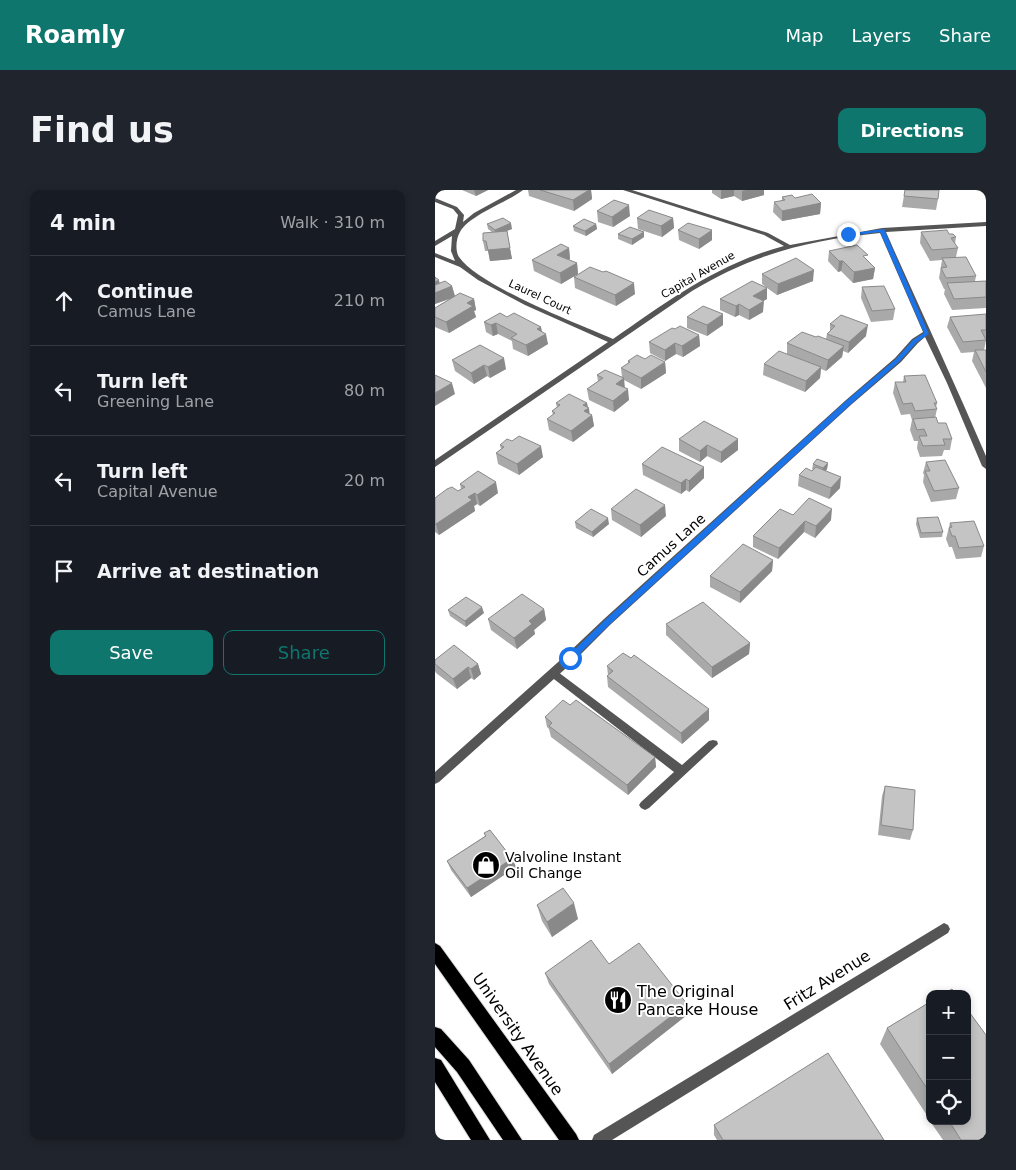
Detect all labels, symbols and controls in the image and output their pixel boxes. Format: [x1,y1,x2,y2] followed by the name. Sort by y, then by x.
[25,21,125,49] text: Roamly
[785,25,823,46] text: Map
[851,25,911,46] text: Layers
[939,25,991,46] text: Share
[838,108,986,153] button: Directions
[30,110,174,150] text: Find us
[50,211,116,235] text: 4 min
[280,213,385,232] text: Walk · 310 m
[837,223,860,246] route end
[659,249,737,301] street label: Capital Avenue
[507,277,574,317] street label: Laurel Court
[97,280,193,302] text: Continue
[50,287,78,315] icon: ahead
[334,291,385,310] text: 210 m
[97,302,196,321] text: Camus Lane
[97,370,188,392] text: Turn left
[50,377,78,405] icon: left
[344,381,385,400] text: 80 m
[97,392,214,411] text: Greening Lane
[97,460,188,482] text: Turn left
[50,467,78,495] icon: left
[344,471,385,490] text: 20 m
[97,482,218,501] text: Capital Avenue
[634,510,708,580] street label: Camus Lane
[50,557,78,585] icon: arrive
[97,560,319,582] text: Arrive at destination
[50,630,213,675] button: Save
[223,630,385,675] button: Share
[559,647,582,670] route start
[505,849,622,881] place label: Valvoline Instant Oil Change
[471,850,501,880] shop icon: Valvoline Instant Oil Change
[780,946,874,1014] street label: Fritz Avenue
[469,969,567,1099] street label: University Avenue
[636,982,758,1019] place label: The Original Pancake House
[603,985,633,1015] restaurant icon: The Original Pancake House
[926,990,971,1125] map controls
[926,990,971,1035] button: +
[926,1035,971,1080] button: −
[926,1080,971,1125] button: locate

